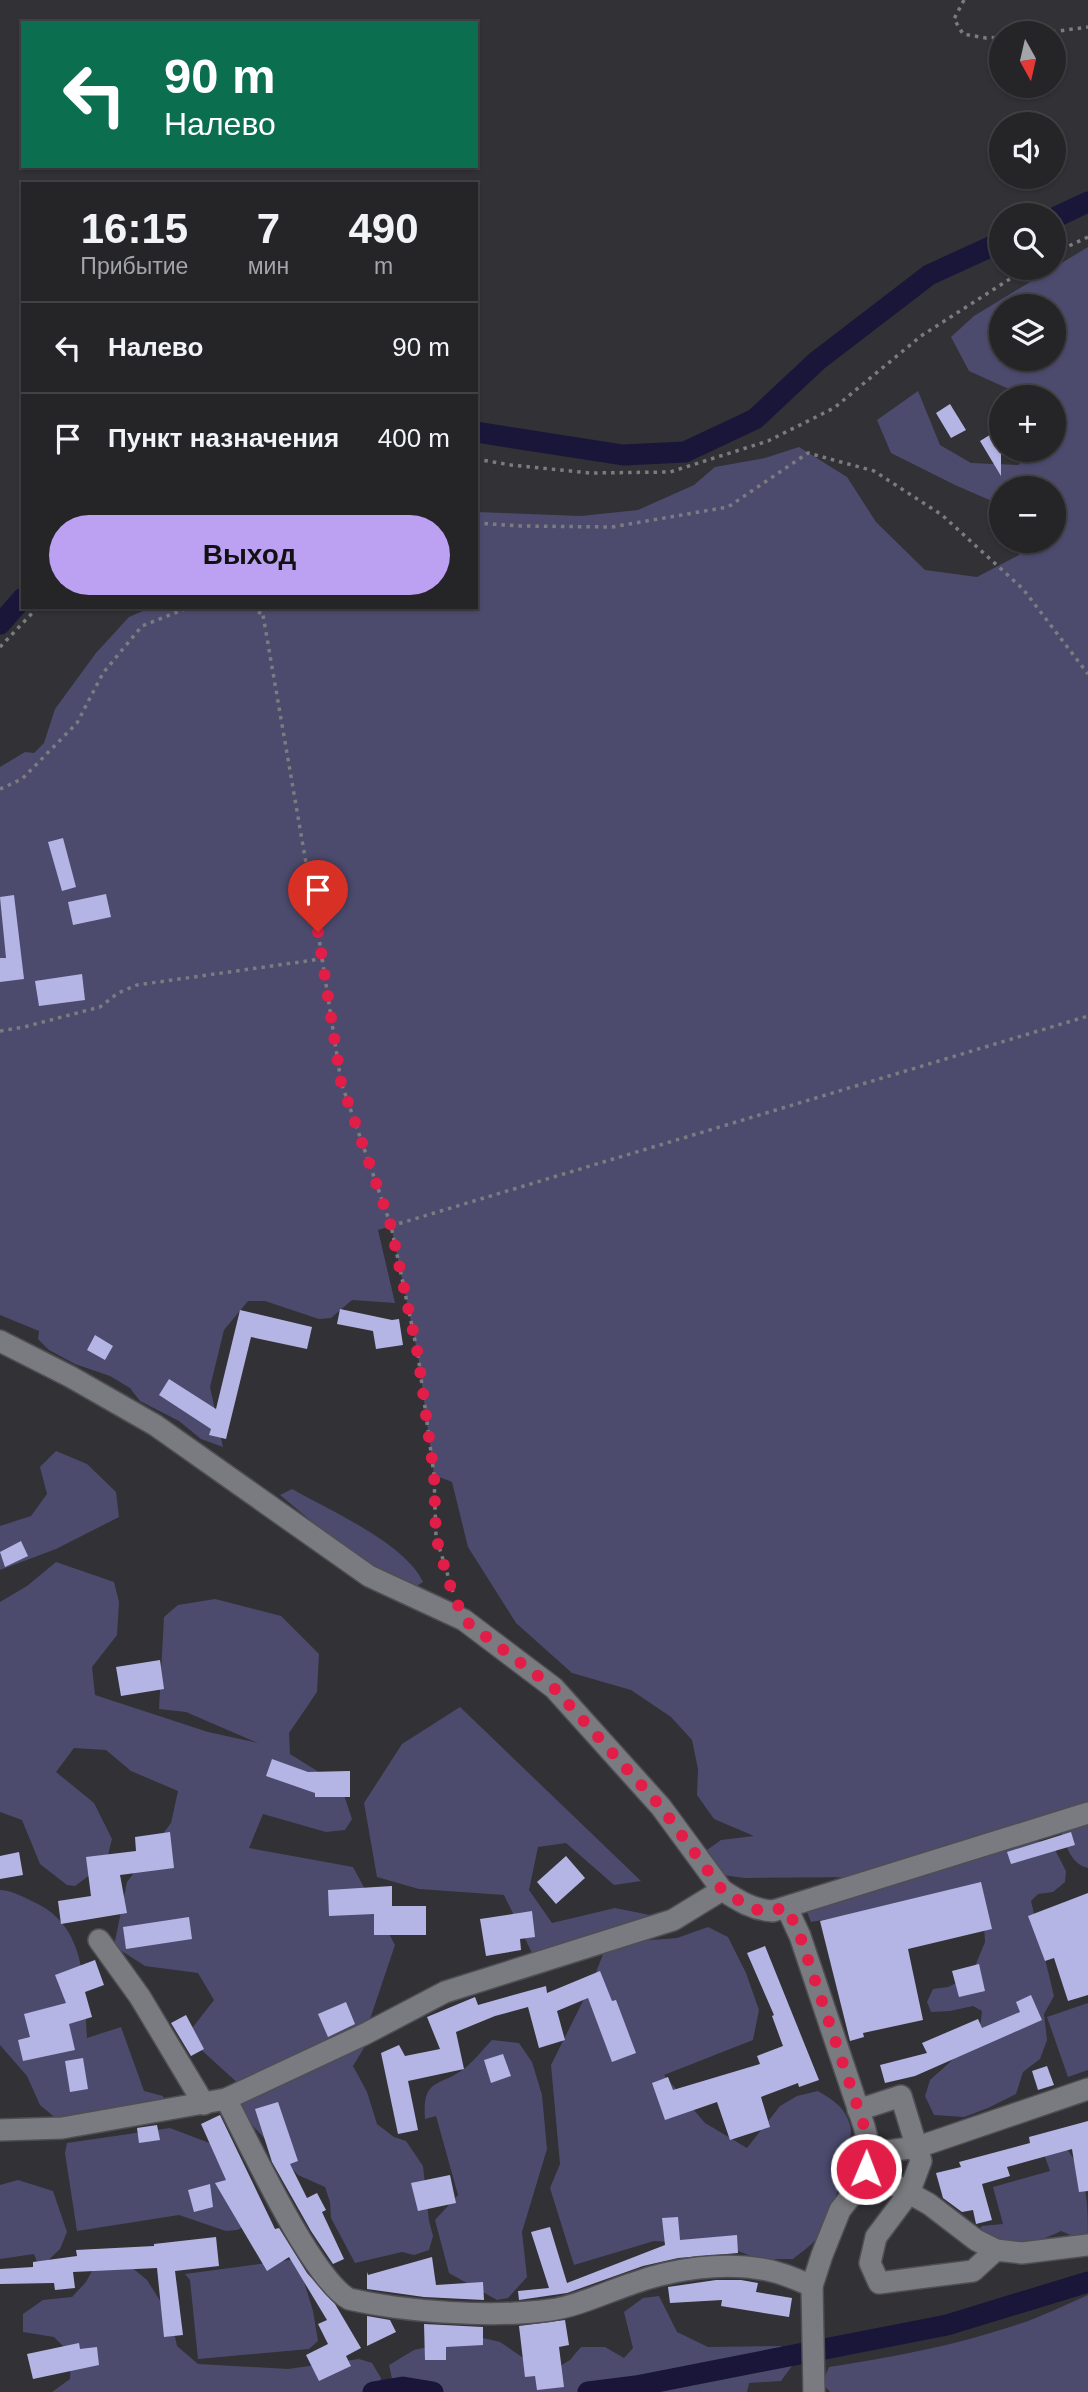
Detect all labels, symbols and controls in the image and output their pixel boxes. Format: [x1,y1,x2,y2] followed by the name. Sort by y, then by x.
[989,21,1066,98] north arrow
[989,21,1066,553] map controls
[49,49,140,140] icon: left
[164,49,276,103] text: 90 m
[164,106,276,142] text: Налево
[989,112,1066,189] button: sound
[989,203,1066,280] button: search
[81,205,188,252] text: 16:15
[257,205,280,252] text: 7
[349,205,419,252] text: 490
[80,253,188,279] text: Прибытие
[248,253,289,279] text: мин
[374,253,393,279] text: m
[989,294,1066,371] button: layers
[49,329,87,367] icon: left
[108,332,203,362] text: Налево
[392,332,450,362] text: 90 m
[989,385,1066,462] button: +
[49,420,87,458] icon: arrive
[108,423,339,453] text: Пункт назначения
[378,423,450,453] text: 400 m
[989,476,1066,553] button: −
[49,515,450,595] button: Выход
[288,860,348,932] pin
[299,871,337,909] icon: arrive
[829,2132,903,2206] position arrow

